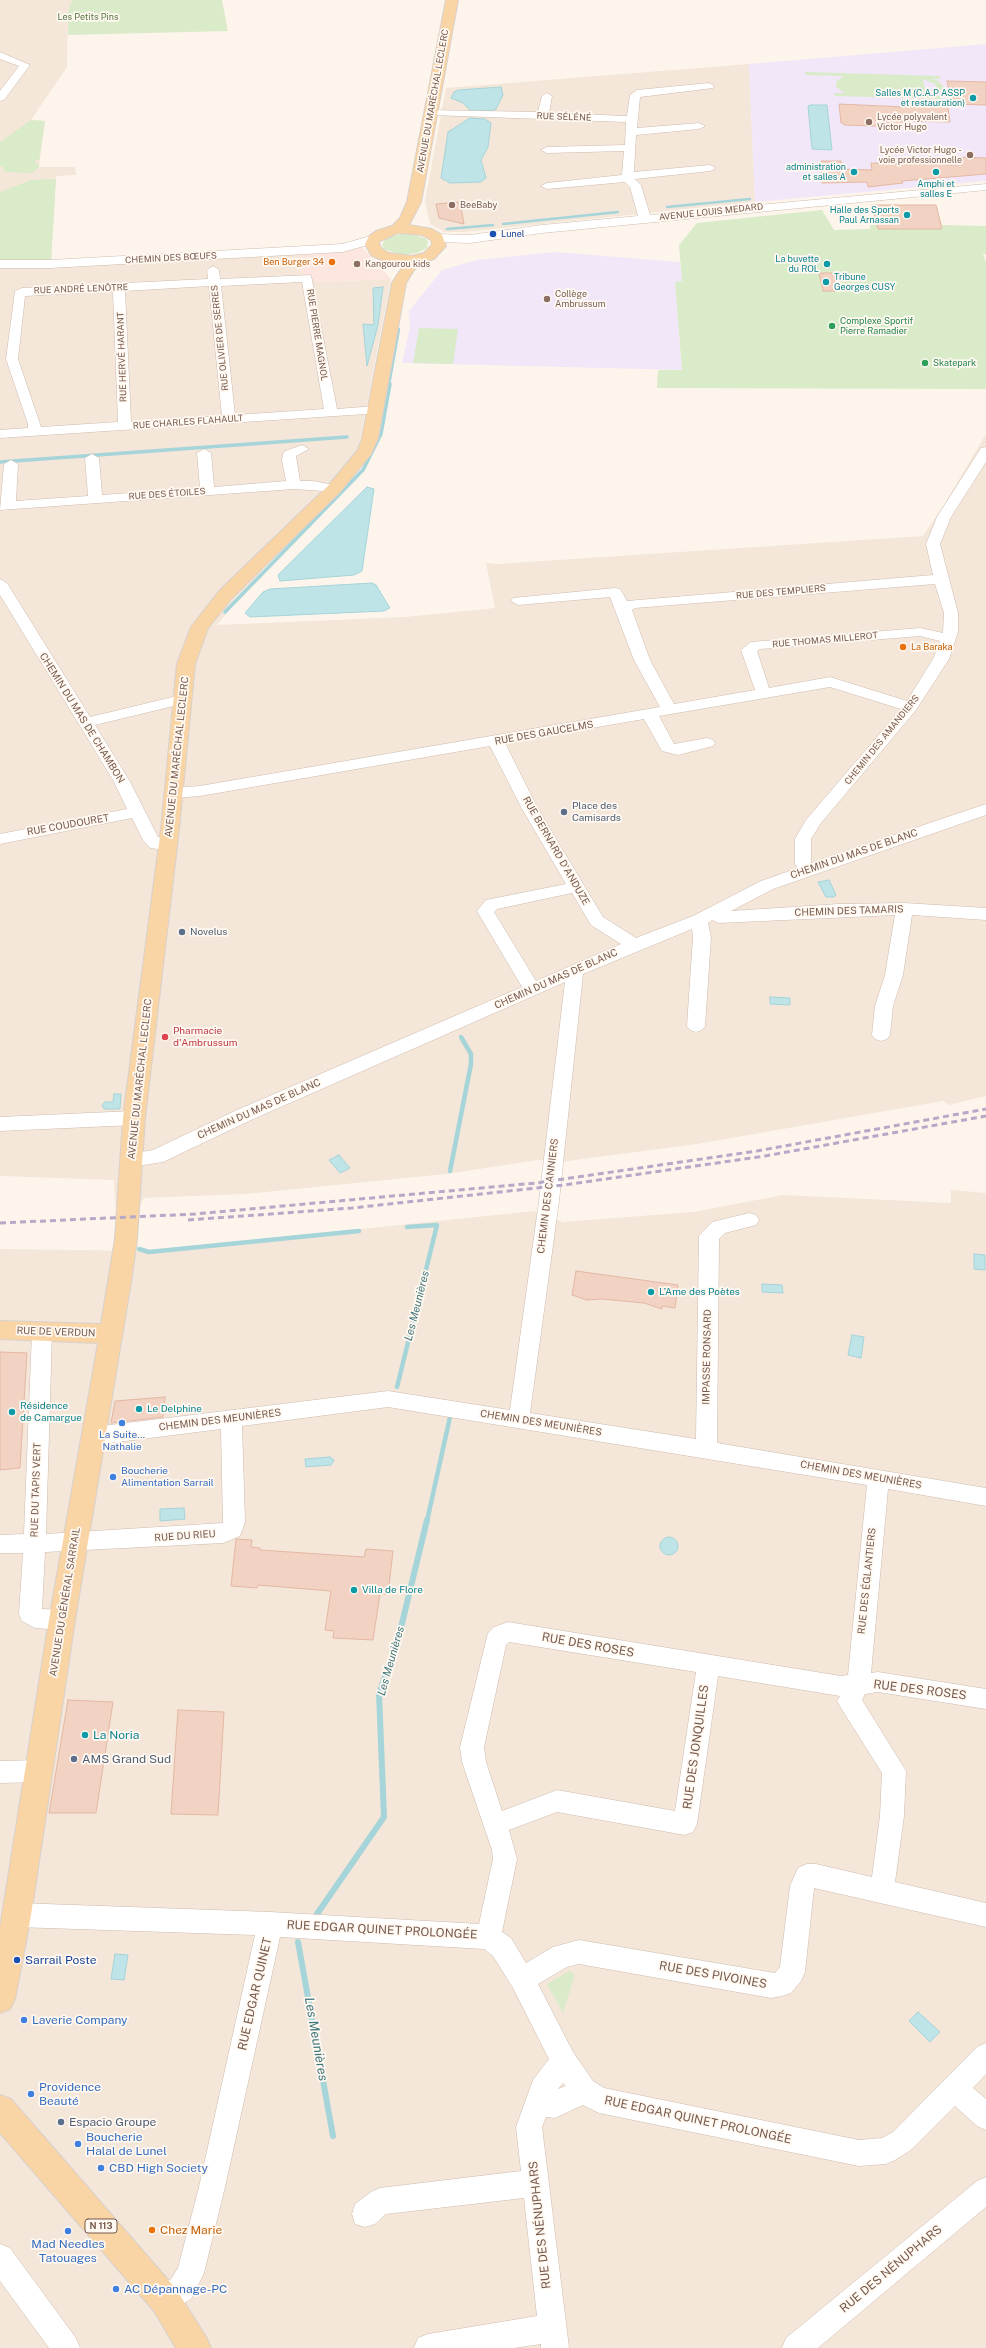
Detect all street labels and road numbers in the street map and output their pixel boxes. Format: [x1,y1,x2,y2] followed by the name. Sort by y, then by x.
[415,28,451,174] street label: AVENUE DU MARÉCHAL LECLERC
[536,111,592,123] street label: RUE SÉLÉNÉ
[658,201,764,223] street label: AVENUE LOUIS MEDARD
[125,250,217,266] street label: CHEMIN DES BŒUFS
[34,282,128,296] street label: RUE ANDRÉ LENÔTRE
[209,285,231,391] street label: RUE OLIVIER DE SERRES
[304,288,330,382] street label: RUE PIERRE MAGNOL
[115,312,129,402] street label: RUE HERVÉ HARANT
[132,413,244,431] street label: RUE CHARLES FLAHAULT
[128,486,206,502] street label: RUE DES ÉTOILES
[736,583,826,601] street label: RUE DES TEMPLIERS
[772,630,878,650] street label: RUE THOMAS MILLEROT
[37,651,127,785] street label: CHEMIN DU MAS DE CHAMBON
[163,676,191,838] street label: AVENUE DU MARÉCHAL LECLERC
[842,693,922,787] street label: CHEMIN DES AMANDIERS
[494,718,594,748] street label: RUE DES GAUCELMS
[520,795,592,907] street label: RUE BERNARD D'ANDUZE
[26,812,110,838] street label: RUE COUDOURET
[789,827,919,881] street label: CHEMIN DU MAS DE BLANC
[794,903,904,919] street label: CHEMIN DES TAMARIS
[493,946,619,1012] street label: CHEMIN DU MAS DE BLANC
[126,998,154,1160] street label: AVENUE DU MARÉCHAL LECLERC
[196,1076,322,1142] street label: CHEMIN DU MAS DE BLANC
[535,1138,561,1254] street label: CHEMIN DES CANNIERS
[700,1309,714,1405] street label: IMPASSE RONSARD
[16,1325,96,1339] street label: RUE DE VERDUN
[158,1407,282,1433] street label: CHEMIN DES MEUNIÈRES
[479,1407,603,1439] street label: CHEMIN DES MEUNIÈRES
[28,1442,44,1538] street label: RUE DU TAPIS VERT
[799,1458,923,1492] street label: CHEMIN DES MEUNIÈRES
[47,1527,83,1677] street label: AVENUE DU GÉNÉRAL SARRAIL
[855,1527,879,1635] street label: RUE DES ÉGLANTIERS
[154,1528,216,1544] street label: RUE DU RIEU
[541,1630,635,1660] street label: RUE DES ROSES
[873,1677,967,1703] street label: RUE DES ROSES
[680,1684,712,1810] street label: RUE DES JONQUILLES
[286,1918,478,1942] street label: RUE EDGAR QUINET PROLONGÉE
[235,1936,275,2052] street label: RUE EDGAR QUINET
[658,1958,768,1992] street label: RUE DES PIVOINES
[603,2093,793,2147] street label: RUE EDGAR QUINET PROLONGÉE
[526,2160,554,2290] street label: RUE DES NÉNUPHARS
[85,2219,117,2233] road number: N 113
[837,2222,945,2316] street label: RUE DES NÉNUPHARS

